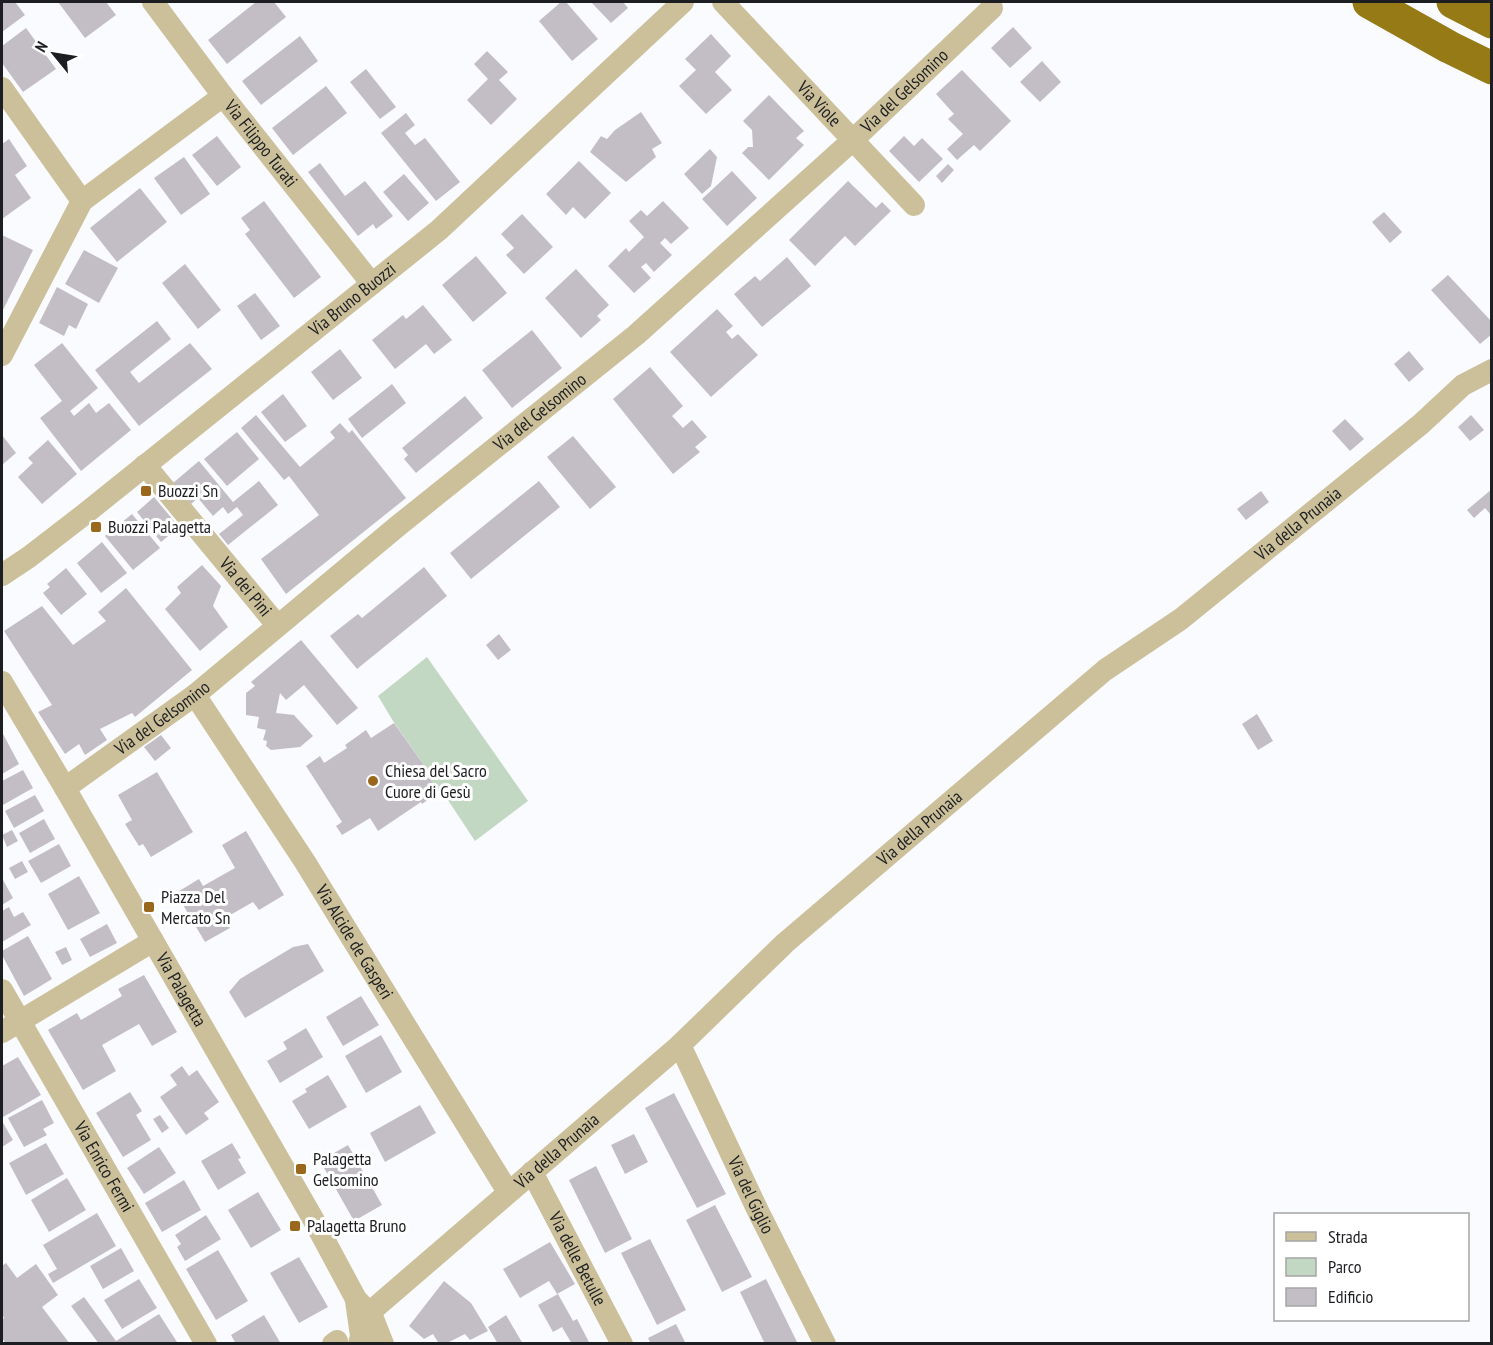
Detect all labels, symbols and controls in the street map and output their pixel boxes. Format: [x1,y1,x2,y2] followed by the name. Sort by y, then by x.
[24,24,84,84] north arrow
[30,38,52,55] text: N
[855,44,953,138] street label: Via del Gelsomino
[792,75,846,131] street label: Via Viole
[219,94,303,192] street label: Via Filippo Turati
[303,257,400,341] street label: Via Bruno Buozzi
[488,367,591,456] street label: Via del Gelsomino
[158,479,218,502] place label: Buozzi Sn
[1249,482,1346,566] street label: Via della Prunaia
[139,484,153,498] marker: Buozzi Sn
[108,515,211,538] place label: Buozzi Palagetta
[89,520,103,534] marker: Buozzi Palagetta
[214,551,277,621] street label: Via dei Pini
[109,675,215,760] street label: Via del Gelsomino
[385,759,487,803] place label: Chiesa del Sacro Cuore di Gesù
[366,774,380,788] marker: Chiesa del Sacro Cuore di Gesù
[871,785,967,871] street label: Via della Prunaia
[310,879,399,1003] street label: Via Alcide de Gasperi
[161,885,230,929] place label: Piazza Del Mercato Sn
[142,900,156,914] marker: Piazza Del Mercato Sn
[151,947,212,1031] street label: Via Palagetta
[509,1108,604,1194] street label: Via della Prunaia
[69,1116,139,1216] street label: Via Enrico Fermi
[313,1147,379,1191] place label: Palagetta Gelsomino
[723,1152,780,1238] street label: Via del Giglio
[294,1162,308,1176] marker: Palagetta Gelsomino
[543,1207,612,1309] street label: Via delle Betulle
[1274,1213,1469,1321] legend
[307,1214,406,1237] place label: Palagetta Bruno
[288,1219,302,1233] marker: Palagetta Bruno
[1328,1225,1368,1248] text: Strada
[1328,1255,1362,1278] text: Parco
[1328,1285,1374,1308] text: Edificio

